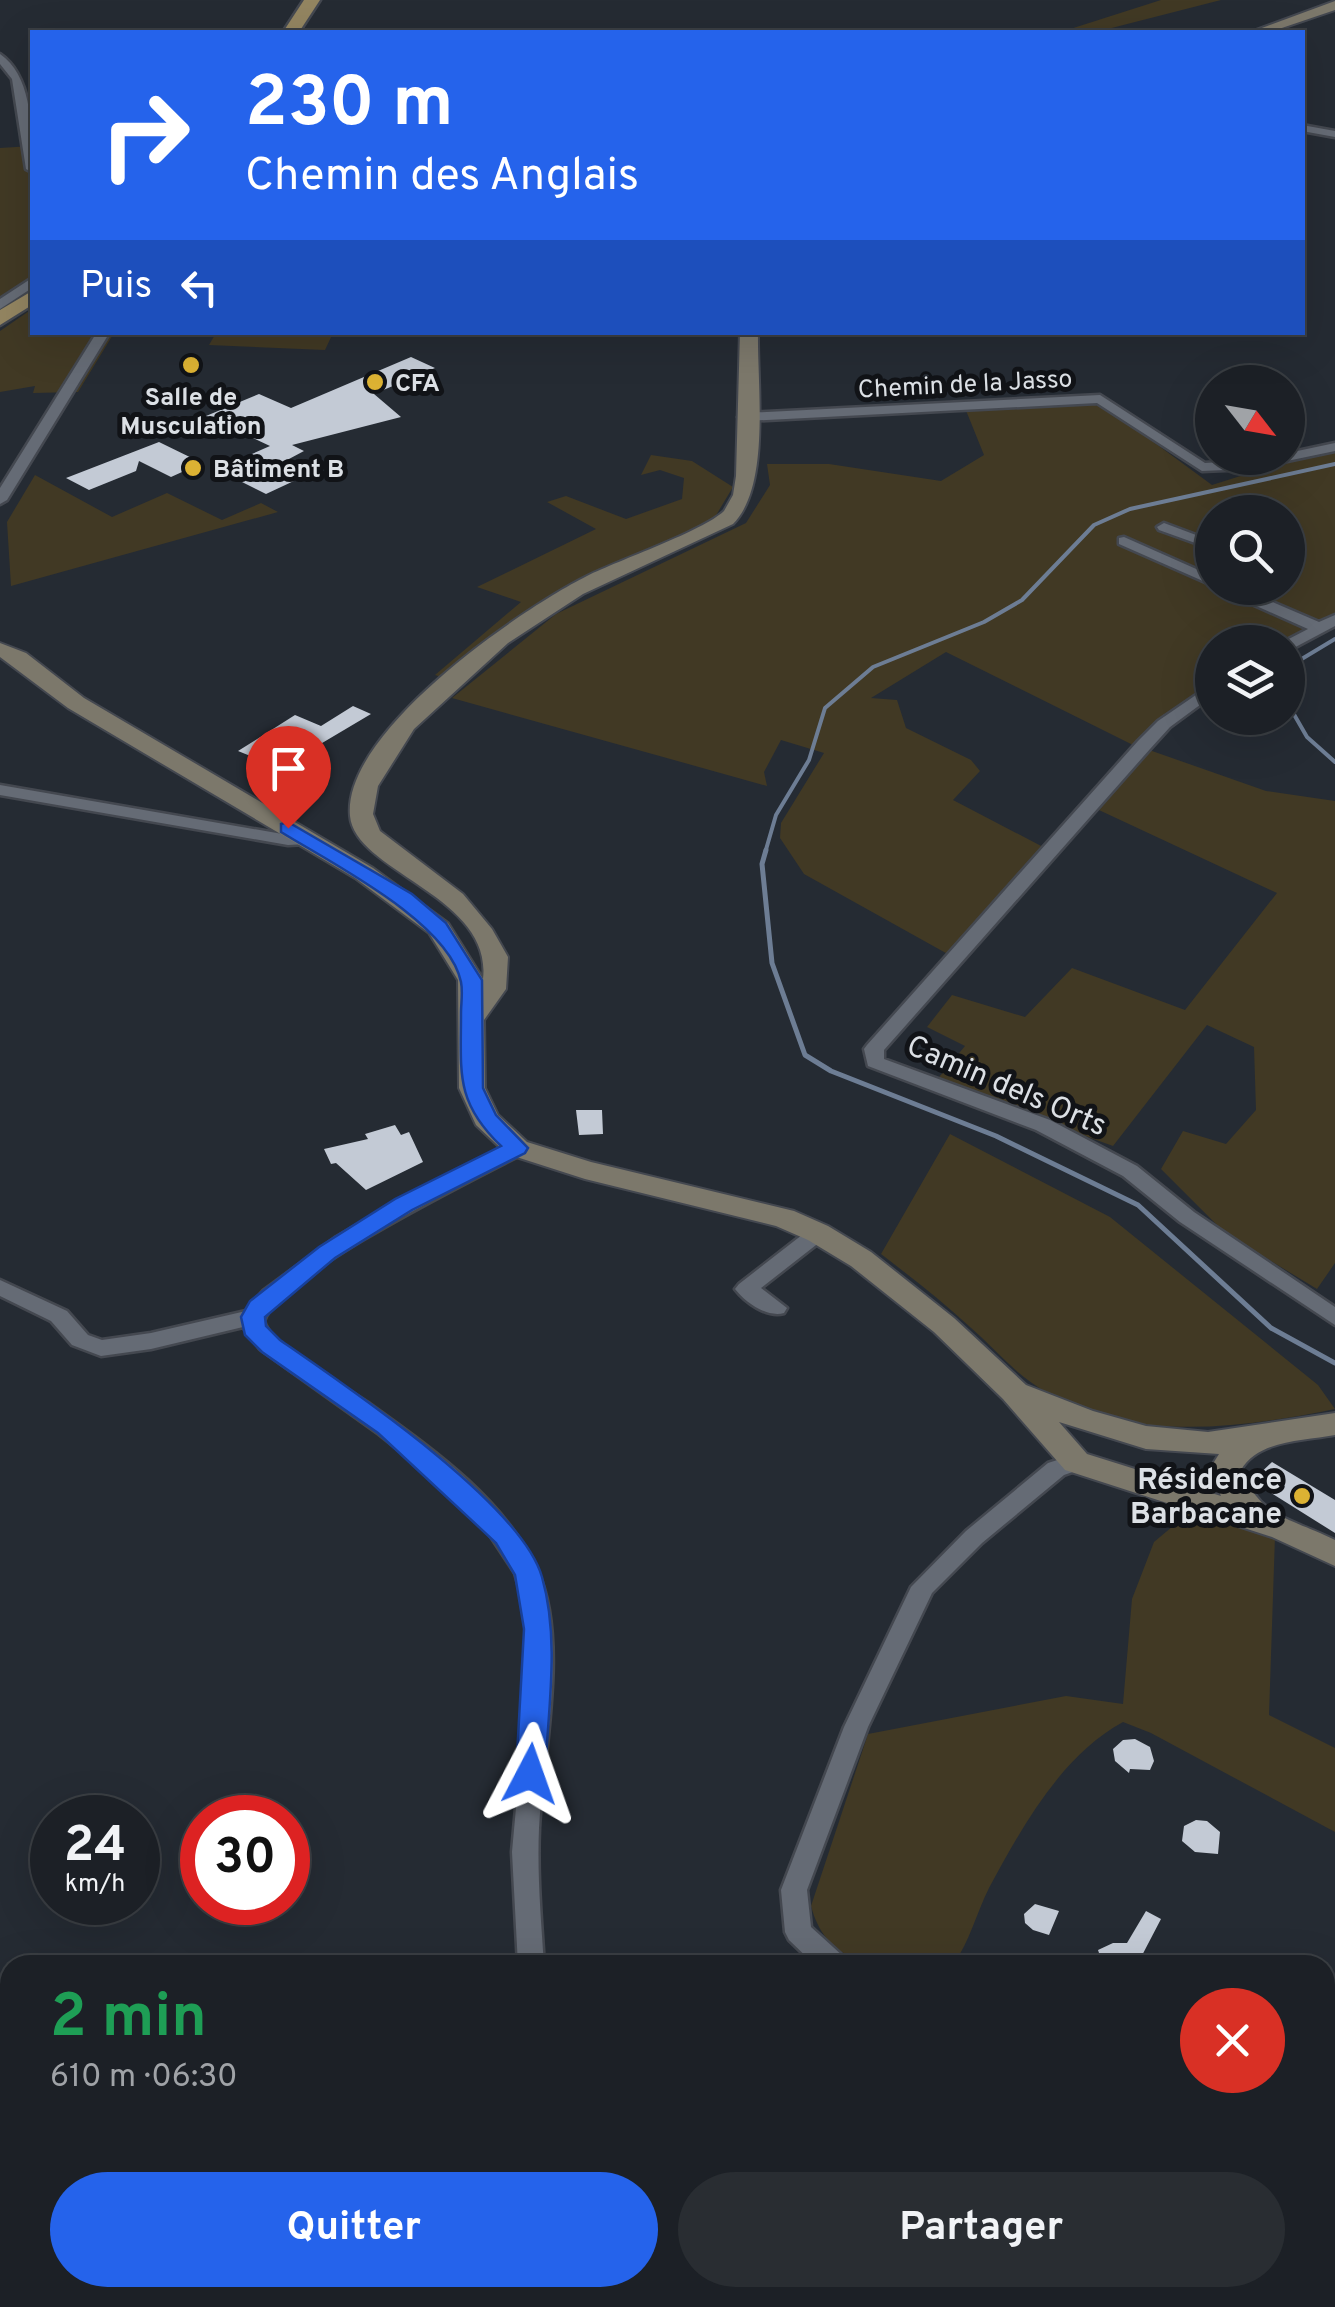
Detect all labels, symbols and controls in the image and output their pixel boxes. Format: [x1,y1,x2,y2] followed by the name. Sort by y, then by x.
[245,62,454,151] text: 230 m
[80,70,210,200] icon: right
[245,149,639,206] text: Chemin des Anglais
[172,260,227,315] icon: left
[80,263,152,312] text: Puis
[180,354,202,376] marker: Salle de Musculation
[857,364,1073,408] street label: Chemin de la Jasso
[1195,365,1305,475] north arrow
[1195,365,1305,735] map controls
[395,369,440,401] place label: CFA
[364,371,386,393] marker: CFA
[120,383,262,444] place label: Salle de Musculation
[213,455,344,487] place label: Bâtiment B
[182,457,204,479] marker: Bâtiment B
[1195,495,1305,605] button: search
[1195,625,1305,735] button: layers
[246,726,331,829] pin
[261,741,316,796] icon: arrive
[900,1029,1112,1146] street label: Camin dels Orts
[1130,1463,1282,1534] place label: Résidence Barbacane
[1291,1485,1313,1507] marker: Résidence Barbacane
[478,1722,582,1826] position arrow
[180,1795,310,1925] speed limit sign: 30
[64,1816,126,1879] text: 24
[65,1869,125,1901] text: km/h
[50,1982,207,2058] text: 2 min
[1180,1988,1285,2093] button: close
[50,2058,238,2098] text: 610 m · 06:30
[50,2172,658,2287] button: Quitter
[678,2172,1285,2287] button: Partager

